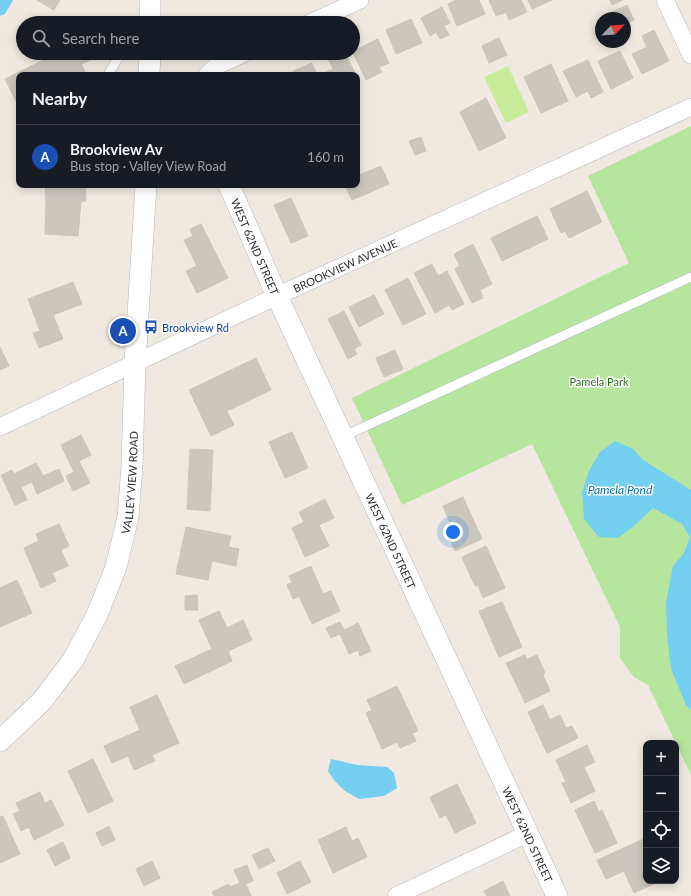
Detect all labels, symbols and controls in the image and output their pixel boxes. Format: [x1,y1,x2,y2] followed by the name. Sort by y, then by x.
[595,12,631,48] north arrow
[16,16,360,60] search box
[30,27,52,49] icon: search
[62,29,139,47] text: Search here
[32,88,87,109] text: Nearby
[70,140,163,158] text: Brookview Av
[40,149,50,165] text: A
[307,149,344,165] text: 160 m
[70,158,226,174] text: Bus stop · Valley View Road
[229,196,282,297] street label: WEST 62ND STREET
[291,236,399,294] street label: BROOKVIEW AVENUE
[110,316,136,346] pin: A
[143,319,159,335] bus stop icon: Brookview Rd
[162,321,229,334] place label: Brookview Rd
[569,375,629,388] park label: Pamela Park
[118,431,140,535] street label: VALLEY VIEW ROAD
[588,482,653,497] water label: Pamela Pond
[363,491,419,591] street label: WEST 62ND STREET
[443,522,463,542] your location
[643,740,679,884] map controls
[643,740,679,776] button: +
[643,776,679,812] button: −
[500,785,556,885] street label: WEST 62ND STREET
[643,812,679,848] button: locate
[643,848,679,884] button: layers

